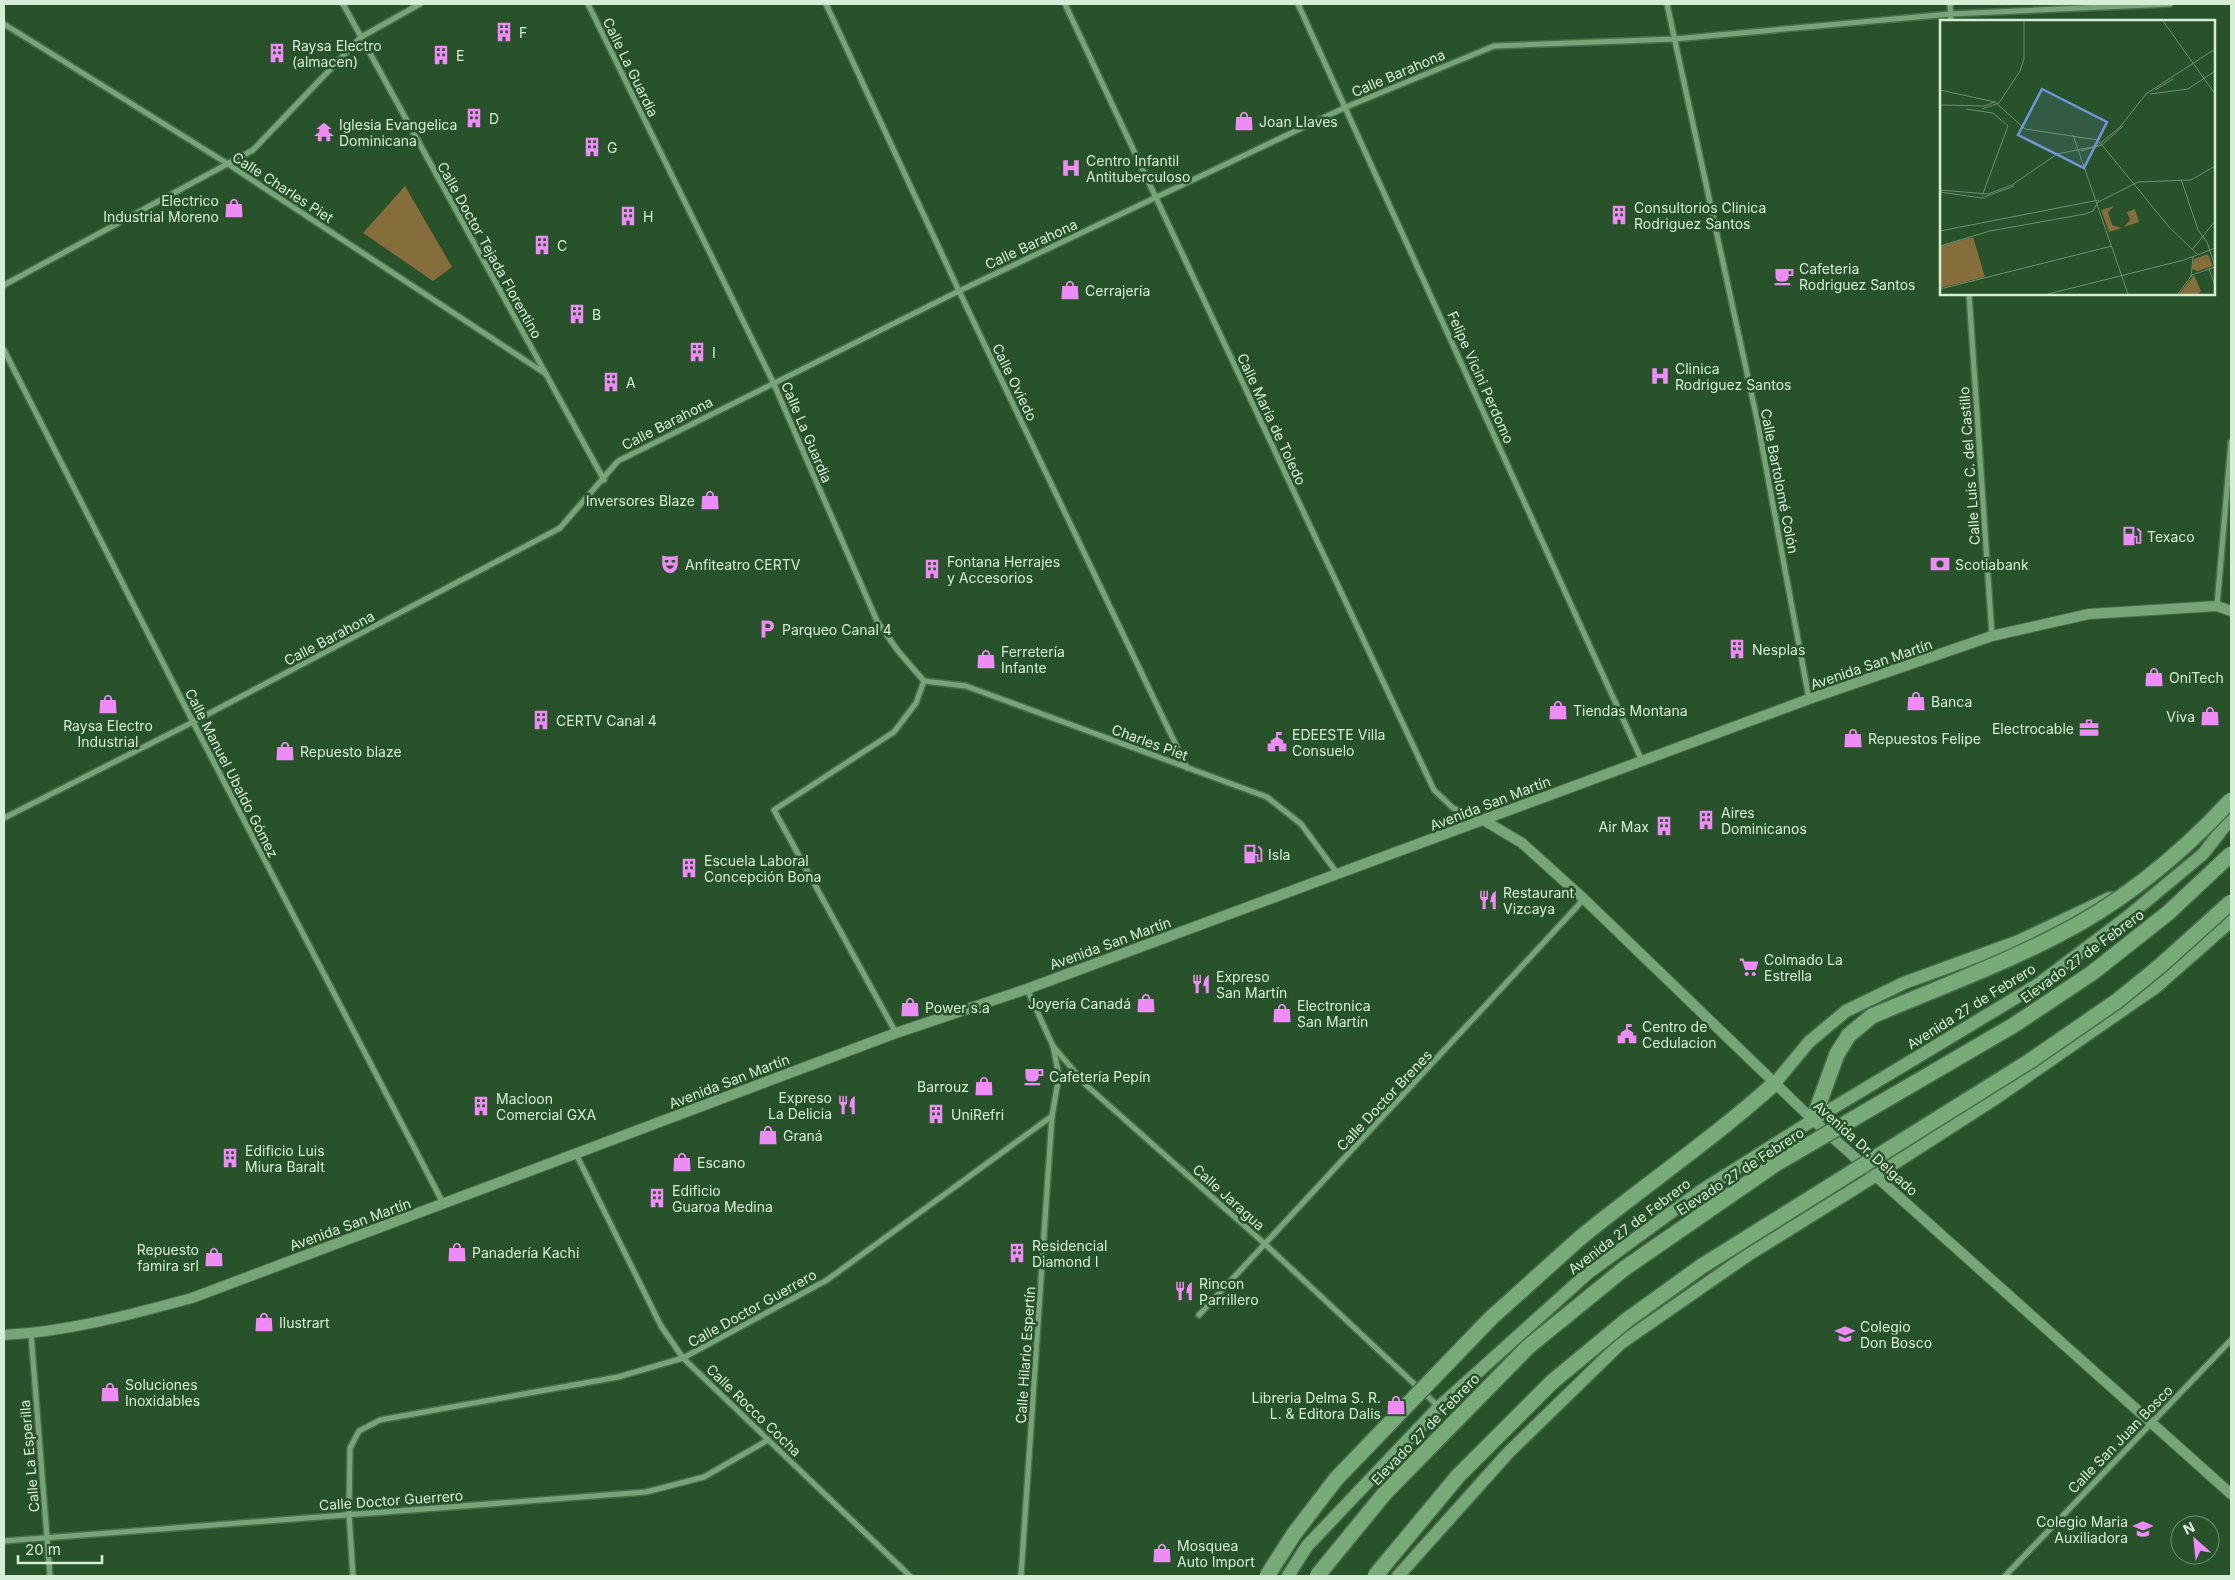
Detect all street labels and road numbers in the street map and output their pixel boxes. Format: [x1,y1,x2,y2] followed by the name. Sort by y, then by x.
[600,15,662,119] street label: Calle La Guardia
[1349,46,1447,100] street label: Calle Barahona
[229,148,337,226] street label: Calle Charles Piet
[434,159,546,341] street label: Calle Doctor Tejada Florentino
[982,215,1080,273] street label: Calle Barahona
[1444,308,1518,446] street label: Felipe Vicini Perdomo
[989,340,1041,424] street label: Calle Oviedo
[1234,350,1310,488] street label: Calle María de Toledo
[778,379,836,485] street label: Calle La Guardia
[1955,386,1983,546] street label: Calle Luis C. del Castillo
[619,393,715,453] street label: Calle Barahona
[1758,407,1802,555] street label: Calle Bartolomé Colón
[281,607,377,669] street label: Calle Barahona
[1808,635,1934,693] street label: Avenida San Martín
[182,686,282,860] street label: Calle Manuel Ubaldo Gómez
[1110,720,1191,764] street label: Charles Piet
[1427,772,1553,834] street label: Avenida San Martín
[2017,906,2147,1006] street label: Elevado 27 de Febrero
[1047,913,1173,973] street label: Avenida San Martín
[1903,959,2039,1053] street label: Avenida 27 de Febrero
[1333,1046,1435,1154] street label: Calle Doctor Brenes
[666,1050,792,1112] street label: Avenida San Martín
[1811,1097,1921,1199] street label: Avenida Dr. Delgado
[1673,1123,1807,1219] street label: Elevado 27 de Febrero
[1190,1160,1268,1234] street label: Calle Jaragua
[1565,1174,1693,1278] street label: Avenida 27 de Febrero
[287,1194,413,1254] street label: Avenida San Martín
[685,1266,819,1350] street label: Calle Doctor Guerrero
[1012,1286,1038,1424] street label: Calle Hilario Espertín
[703,1360,805,1460] street label: Calle Rocco Cocha
[1367,1370,1483,1488] street label: Elevado 27 de Febrero
[2064,1381,2176,1497] street label: Calle San Juan Bosco
[16,1399,42,1513] street label: Calle La Esperilla
[318,1486,464,1514] street label: Calle Doctor Guerrero

